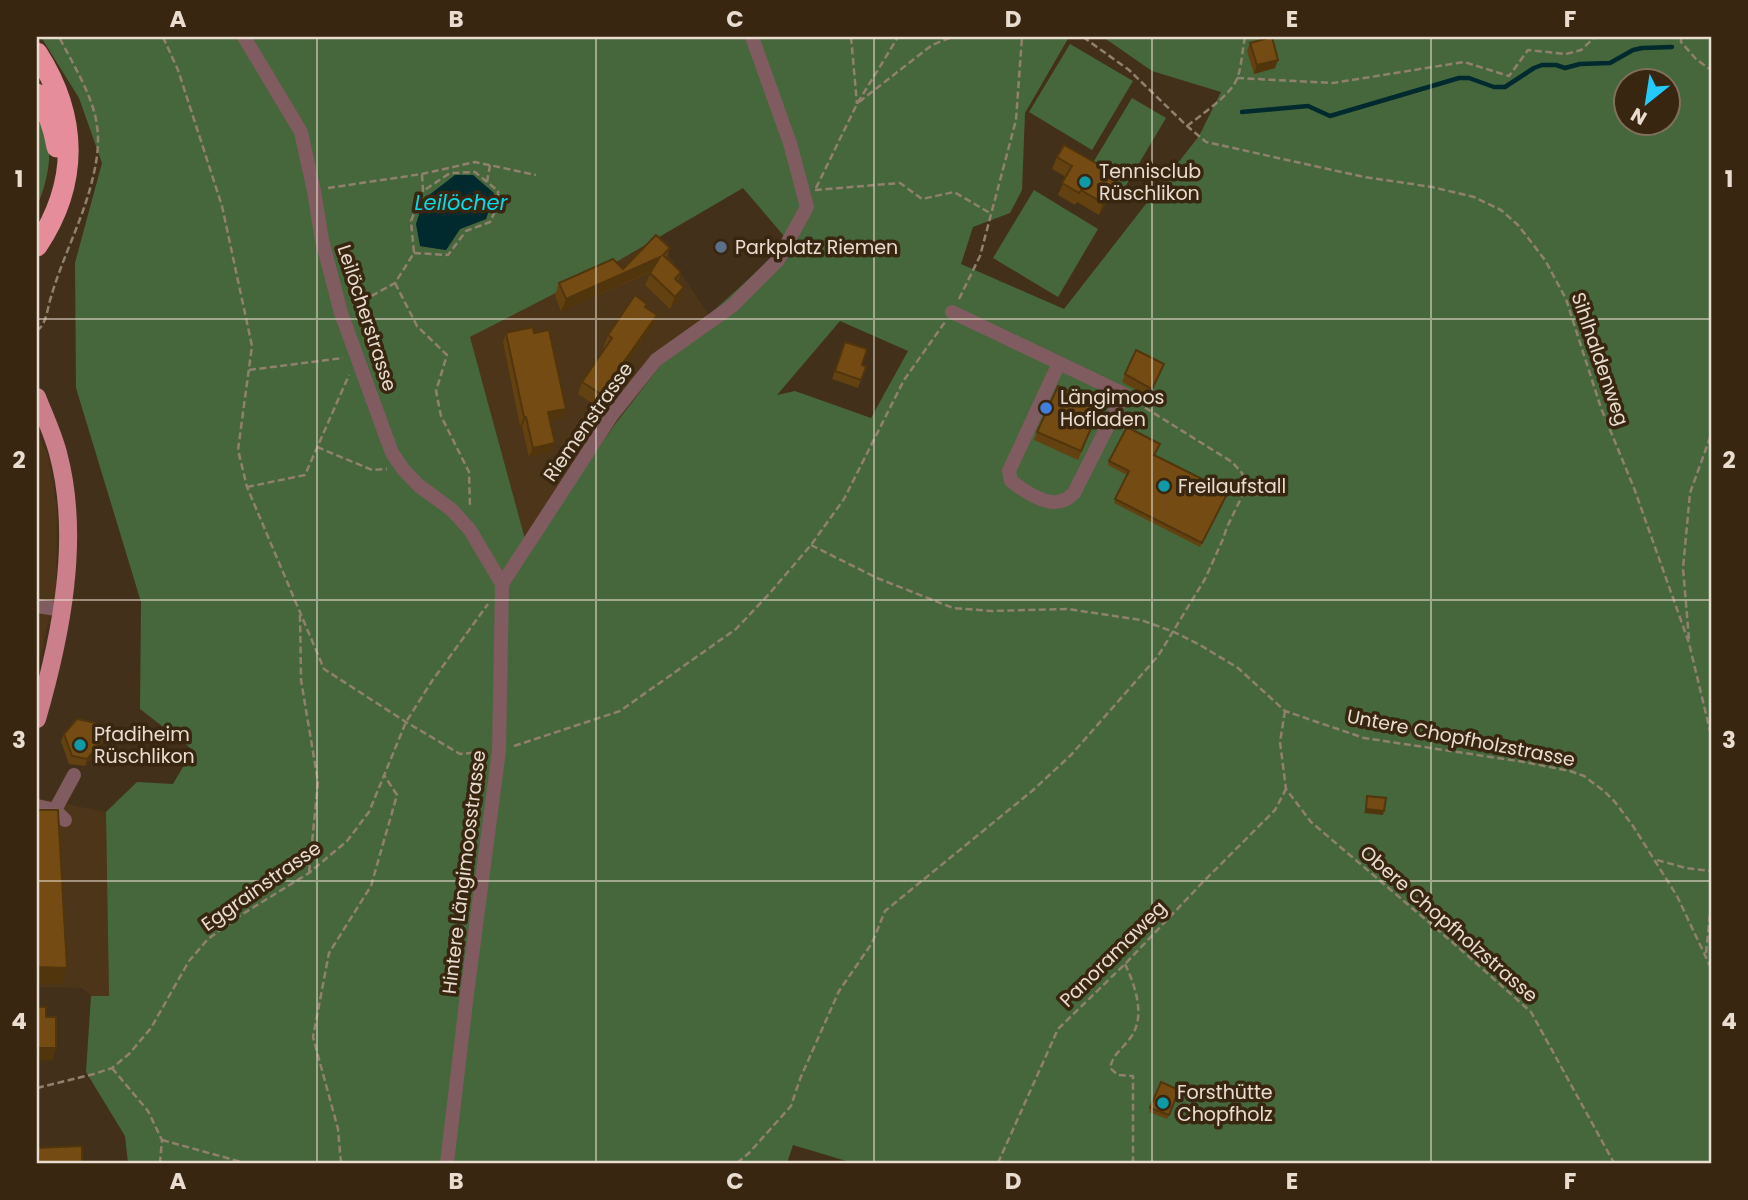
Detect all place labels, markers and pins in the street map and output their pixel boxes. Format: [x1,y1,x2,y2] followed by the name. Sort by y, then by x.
[1099,158,1201,207] place label: Tennisclub Rüschlikon
[1077,174,1093,190] marker: Tennisclub Rüschlikon
[735,234,898,261] place label: Parkplatz Riemen
[713,239,729,255] marker: Parkplatz Riemen
[1060,384,1165,433] place label: Längimoos Hofladen
[1038,400,1054,416] marker: Längimoos Hofladen
[1178,473,1286,500] place label: Freilaufstall
[1156,478,1172,494] marker: Freilaufstall
[94,721,195,770] place label: Pfadiheim Rüschlikon
[72,737,88,753] marker: Pfadiheim Rüschlikon
[1177,1079,1273,1128] place label: Forsthütte Chopfholz
[1155,1095,1171,1111] marker: Forsthütte Chopfholz

